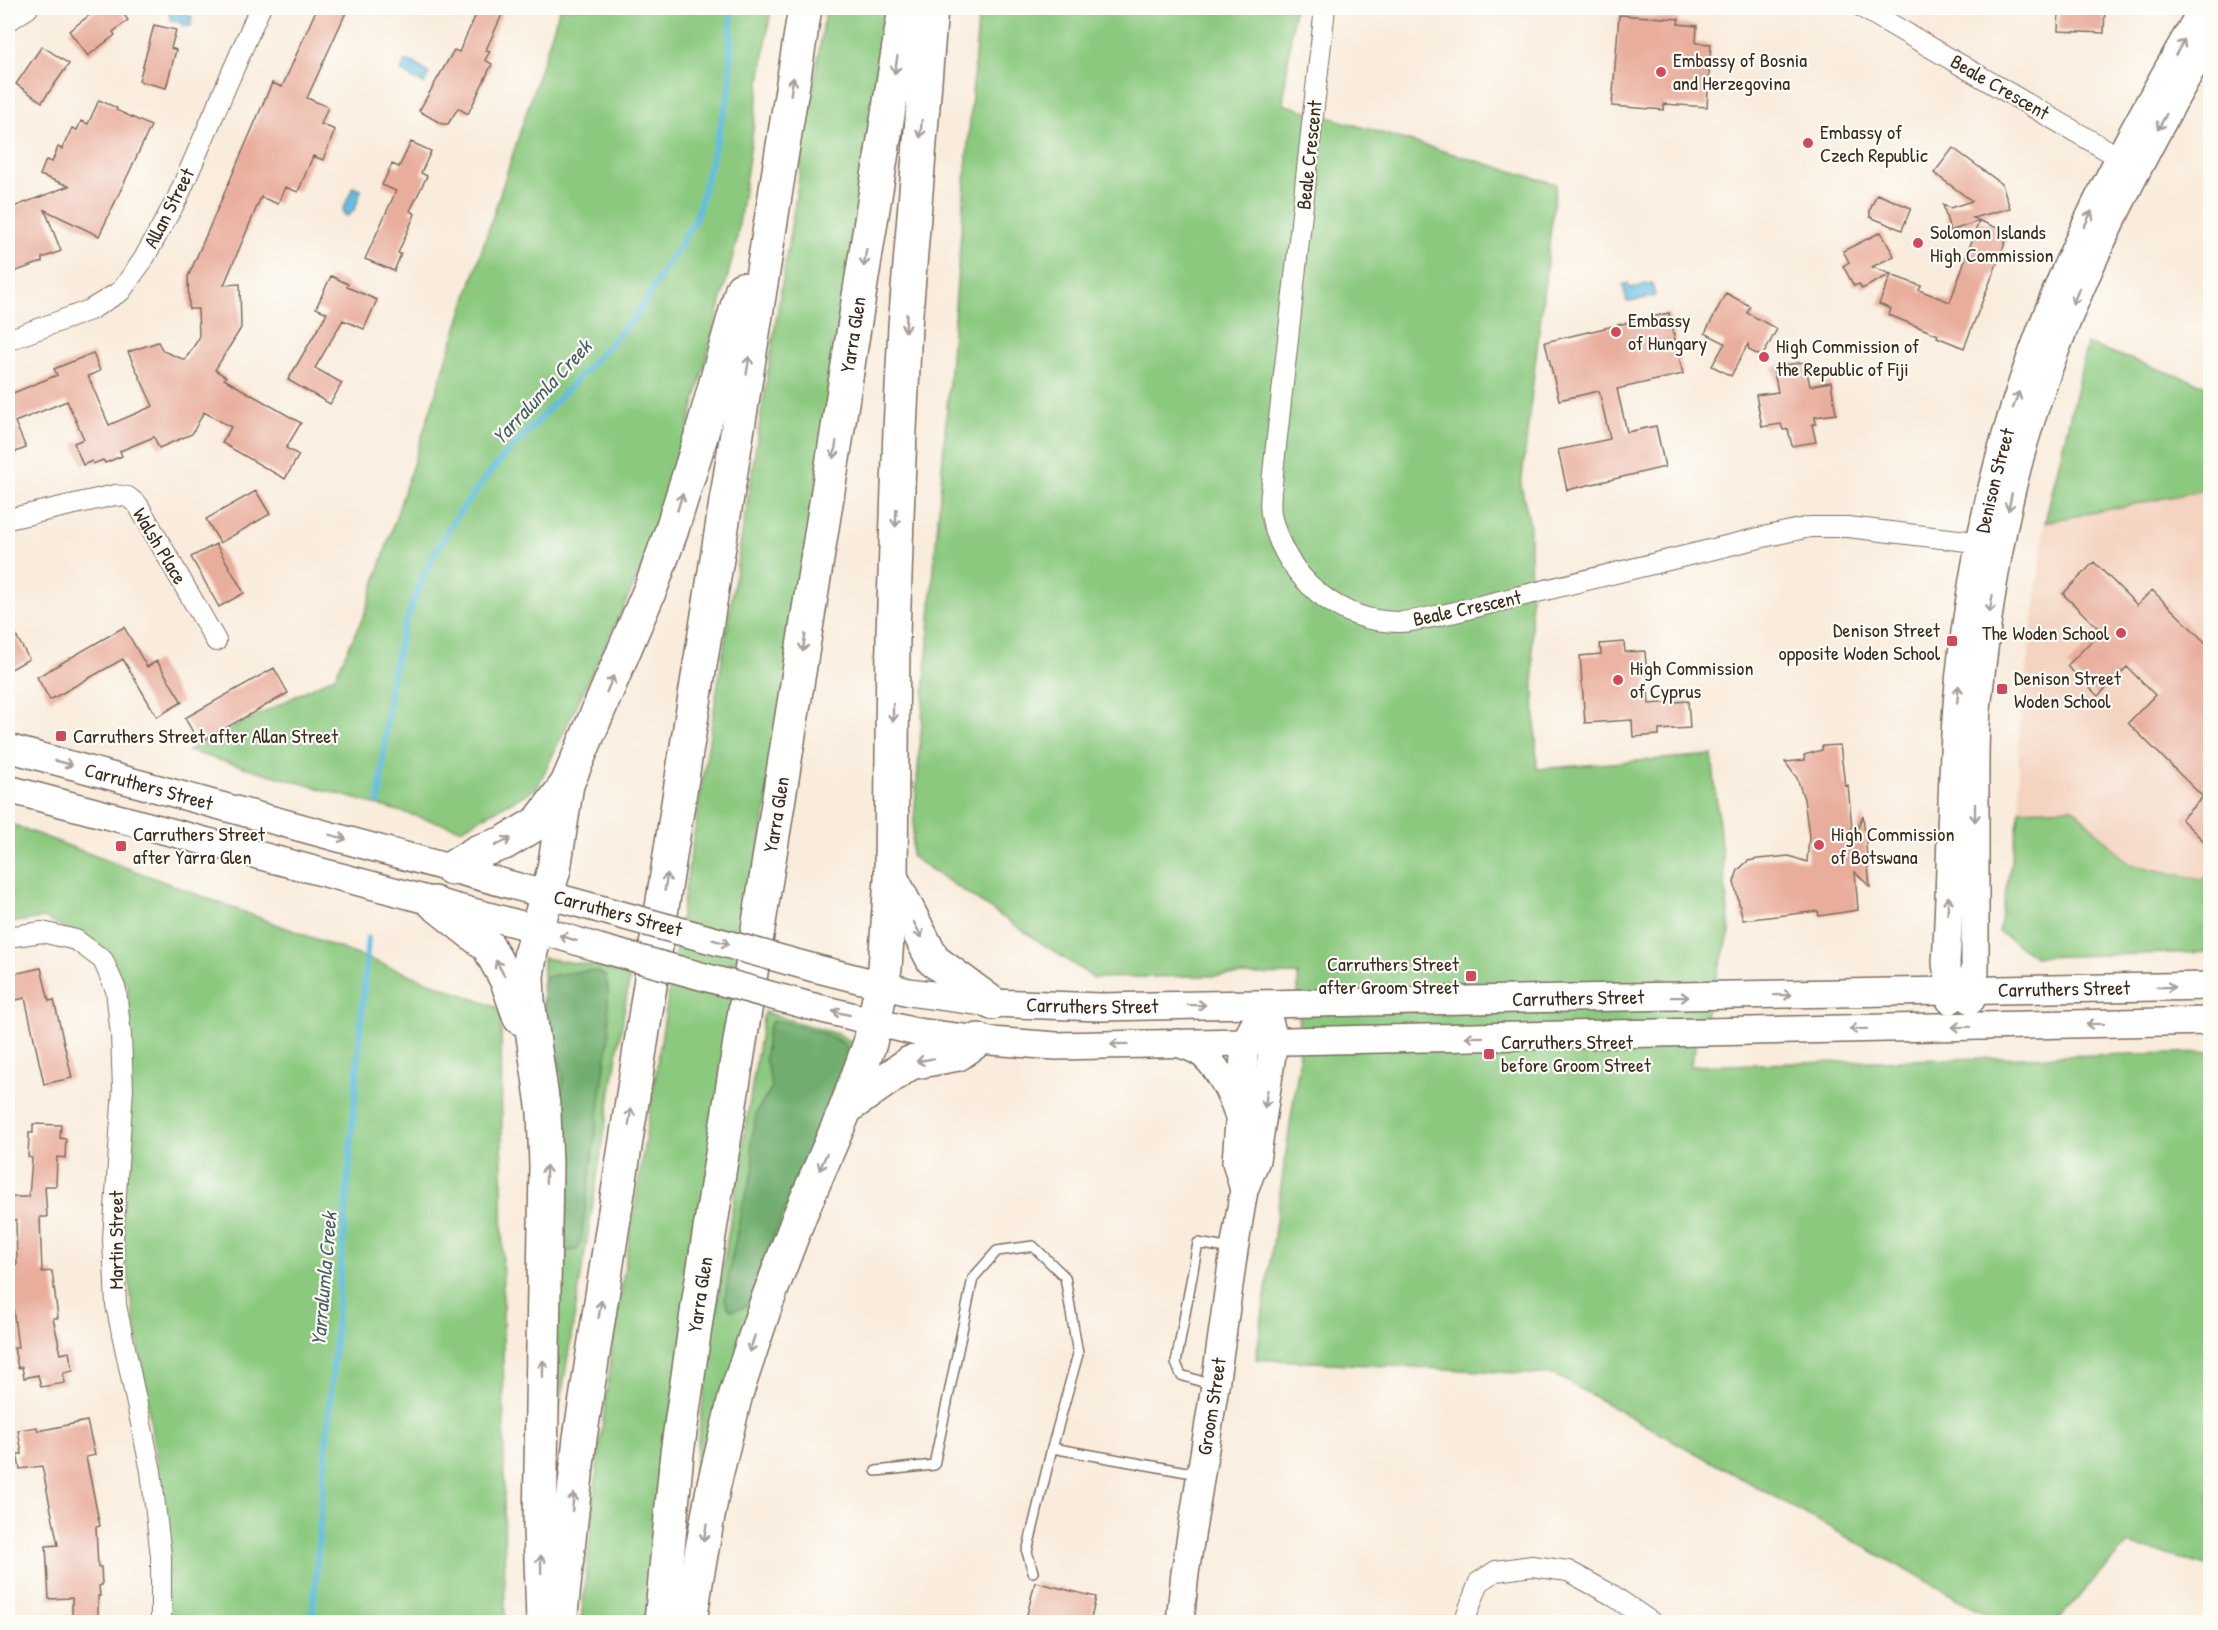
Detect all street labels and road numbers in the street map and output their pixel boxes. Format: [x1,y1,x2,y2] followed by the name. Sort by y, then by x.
[1946,47,2056,126] street label: Beale Crescent
[1289,98,1328,211] street label: Beale Crescent
[137,162,201,252] street label: Allan Street
[833,295,872,374] street label: Yarra Glen
[1968,424,2021,535] street label: Denison Street
[127,502,194,589] street label: Walsh Place
[1410,583,1524,632] street label: Beale Crescent
[82,755,217,817] street label: Carruthers Street
[756,774,795,854] street label: Yarra Glen
[551,882,686,943] street label: Carruthers Street
[1998,973,2131,1003] street label: Carruthers Street
[1512,983,1646,1012] street label: Carruthers Street
[1026,990,1160,1020] street label: Carruthers Street
[102,1189,129,1290] street label: Martin Street
[680,1254,718,1334] street label: Yarra Glen
[1190,1355,1232,1457] street label: Groom Street

